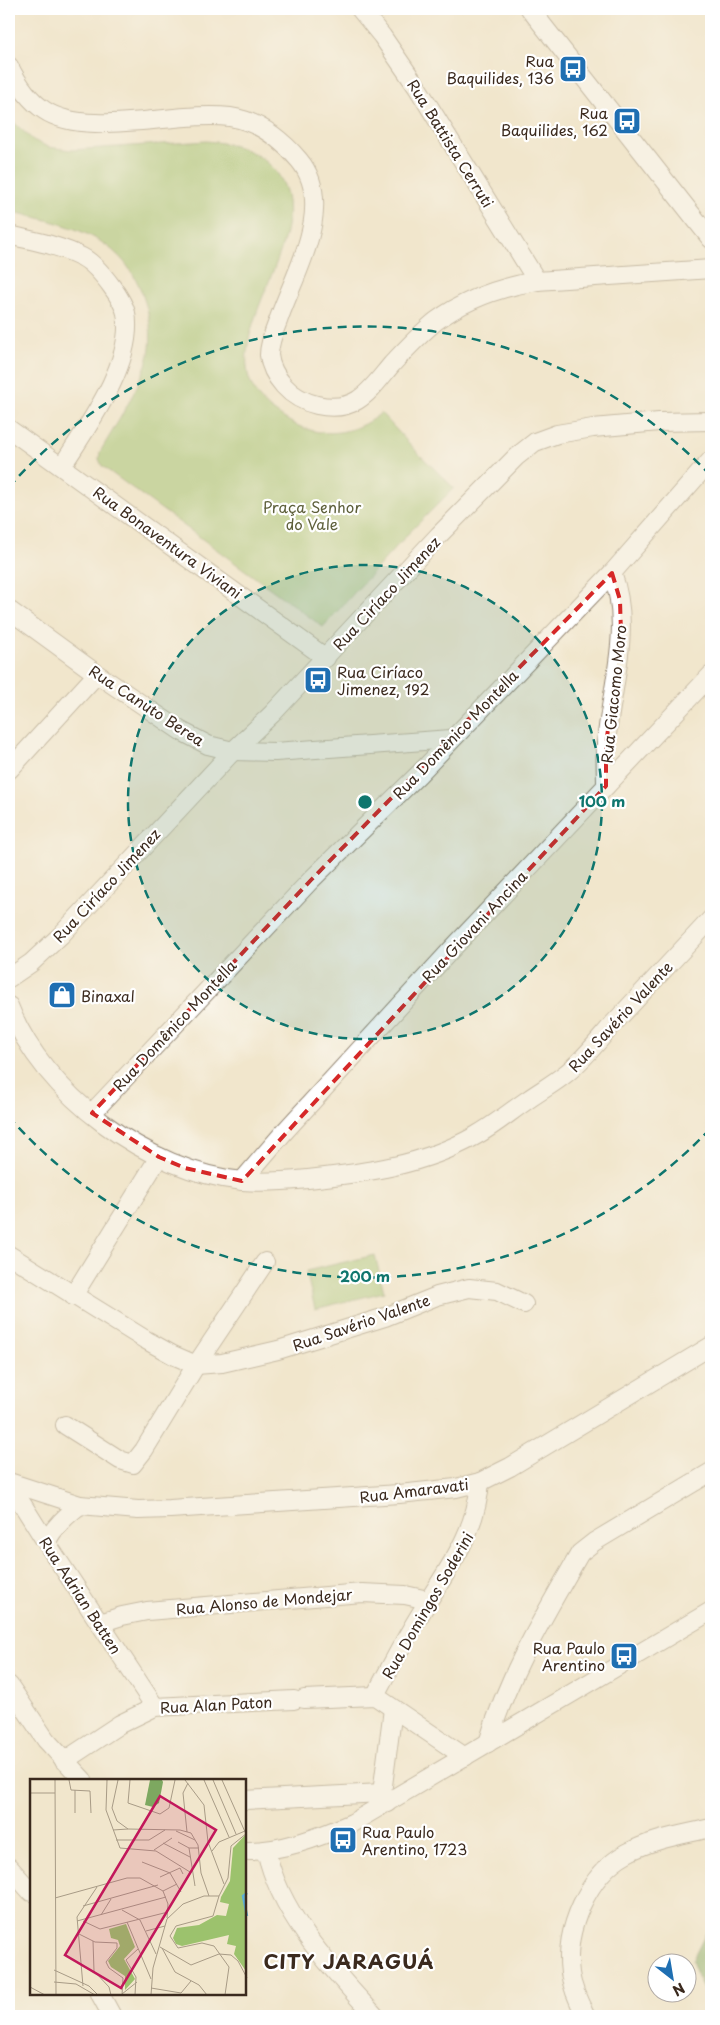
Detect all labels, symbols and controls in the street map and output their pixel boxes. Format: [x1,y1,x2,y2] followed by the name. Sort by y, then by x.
[446,49,555,89] place label: Rua Baquilides, 136
[558,54,588,84] bus stop icon: Rua Baquilides, 136
[402,74,500,212] street label: Rua Battista Cerruti
[501,101,609,141] place label: Rua Baquilides, 162
[612,106,642,136] bus stop icon: Rua Baquilides, 162
[89,480,247,604] street label: Rua Bonaventura Viviani
[263,495,362,535] park label: Praça Senhor do Vale
[327,531,445,655] street label: Rua Ciríaco Jimenez
[594,624,632,764] street label: Rua Giacomo Moro
[85,659,210,751] street label: Rua Canuto Berea
[337,660,429,700] place label: Rua Ciríaco Jimenez, 192
[387,664,524,804] street label: Rua Domênico Montella
[303,665,333,695] bus stop icon: Rua Ciríaco Jimenez, 192
[579,789,625,812] text: 100 m
[356,793,374,811] centre of rings
[47,823,165,947] street label: Rua Ciríaco Jimenez
[416,864,532,987] street label: Rua Giovani Ancina
[107,954,242,1096] street label: Rua Domênico Montella
[562,955,678,1077] street label: Rua Savério Valente
[47,980,77,1010] shop icon: Binaxal
[81,984,135,1007] place label: Binaxal
[340,1264,390,1287] text: 200 m
[289,1288,433,1356] street label: Rua Savério Valente
[358,1472,470,1508] street label: Rua Amaravati
[375,1527,479,1683] street label: Rua Domingos Soderini
[34,1532,128,1658] street label: Rua Adrian Batten
[175,1582,353,1620] street label: Rua Alonso de Mondejar
[533,1636,605,1676] place label: Rua Paulo Arentino
[609,1641,639,1671] bus stop icon: Rua Paulo Arentino
[159,1690,273,1718] street label: Rua Alan Paton
[30,1779,246,1995] inset map
[362,1820,467,1860] place label: Rua Paulo Arentino, 1723
[328,1825,358,1855] bus stop icon: Rua Paulo Arentino, 1723
[264,1946,434,1976] district label: CITY JARAGUÁ
[648,1952,698,2002] north arrow
[669,1978,689,2001] text: N

